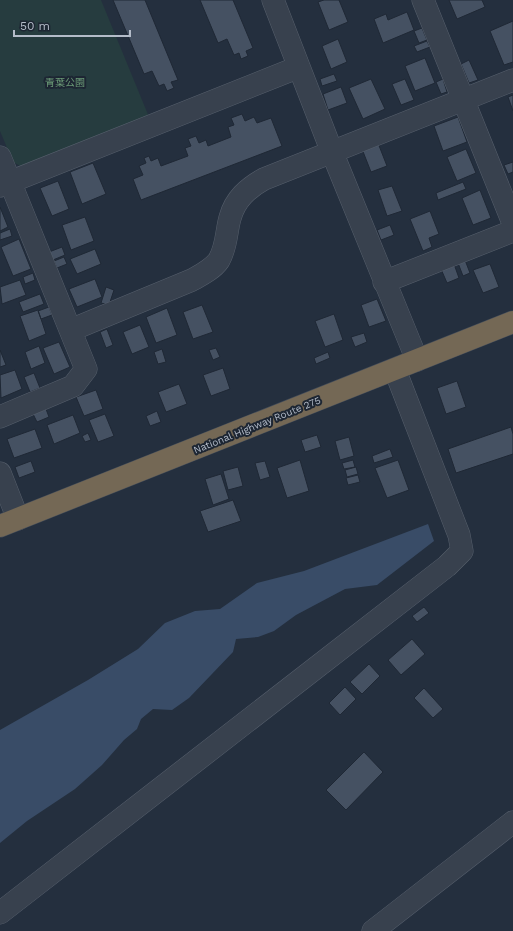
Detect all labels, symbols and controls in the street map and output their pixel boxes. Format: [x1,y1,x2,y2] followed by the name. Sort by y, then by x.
[14,12,130,38] scale bar
[20,19,50,33] text: 50 m
[45,77,85,88] park label: 青葉公園
[192,394,322,456] street label: National Highway Route 275

